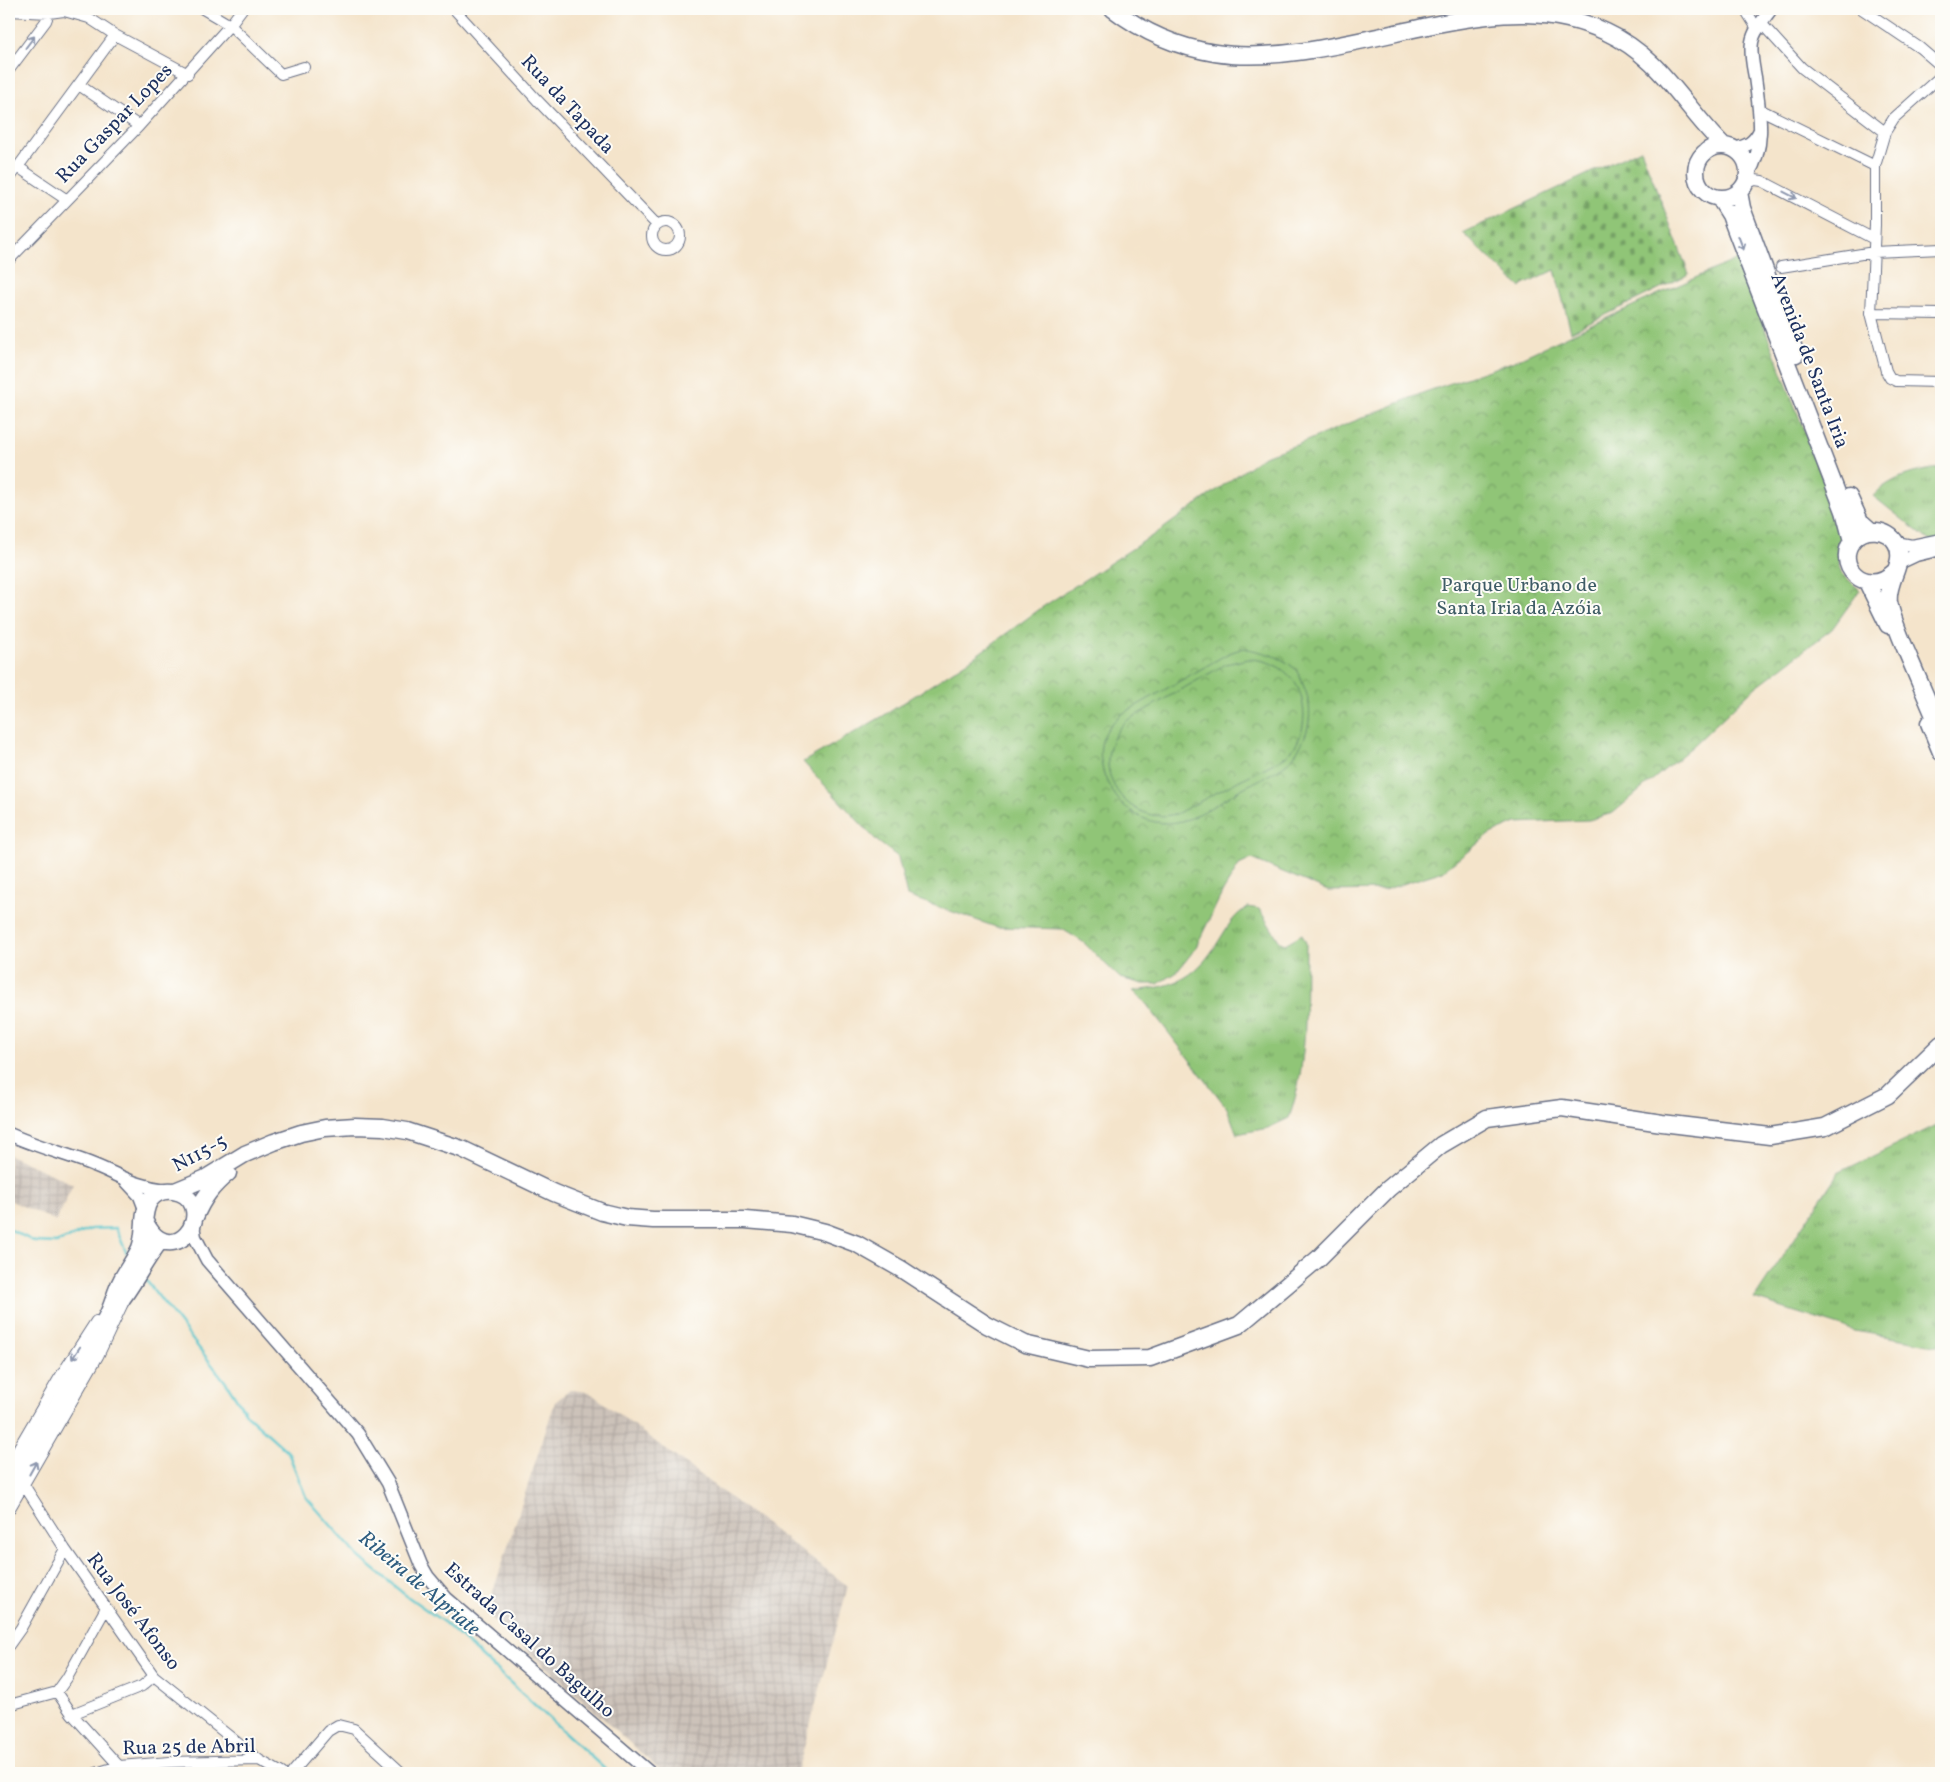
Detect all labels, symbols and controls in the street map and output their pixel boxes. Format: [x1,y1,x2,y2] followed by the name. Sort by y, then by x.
[25,35,35,49] one-way arrow
[514,49,620,161] street label: Rua da Tapada
[50,58,180,190] street label: Rua Gaspar Lopes
[1782,191,1797,200] one-way arrow
[1737,234,1746,250] one-way arrow
[1763,269,1855,453] street label: Avenida de Santa Iria
[1436,572,1602,623] park label: Parque Urbano de Santa Iria da Azóia
[168,1128,232,1180] street label: N115-5
[70,1345,80,1359] one-way arrow
[29,1462,39,1476] one-way arrow
[352,1525,486,1644] water label: Ribeira de Alpriate
[79,1547,187,1677] street label: Rua José Afonso
[437,1557,621,1725] street label: Estrada Casal do Bagulho
[122,1733,256,1763] street label: Rua 25 de Abril

